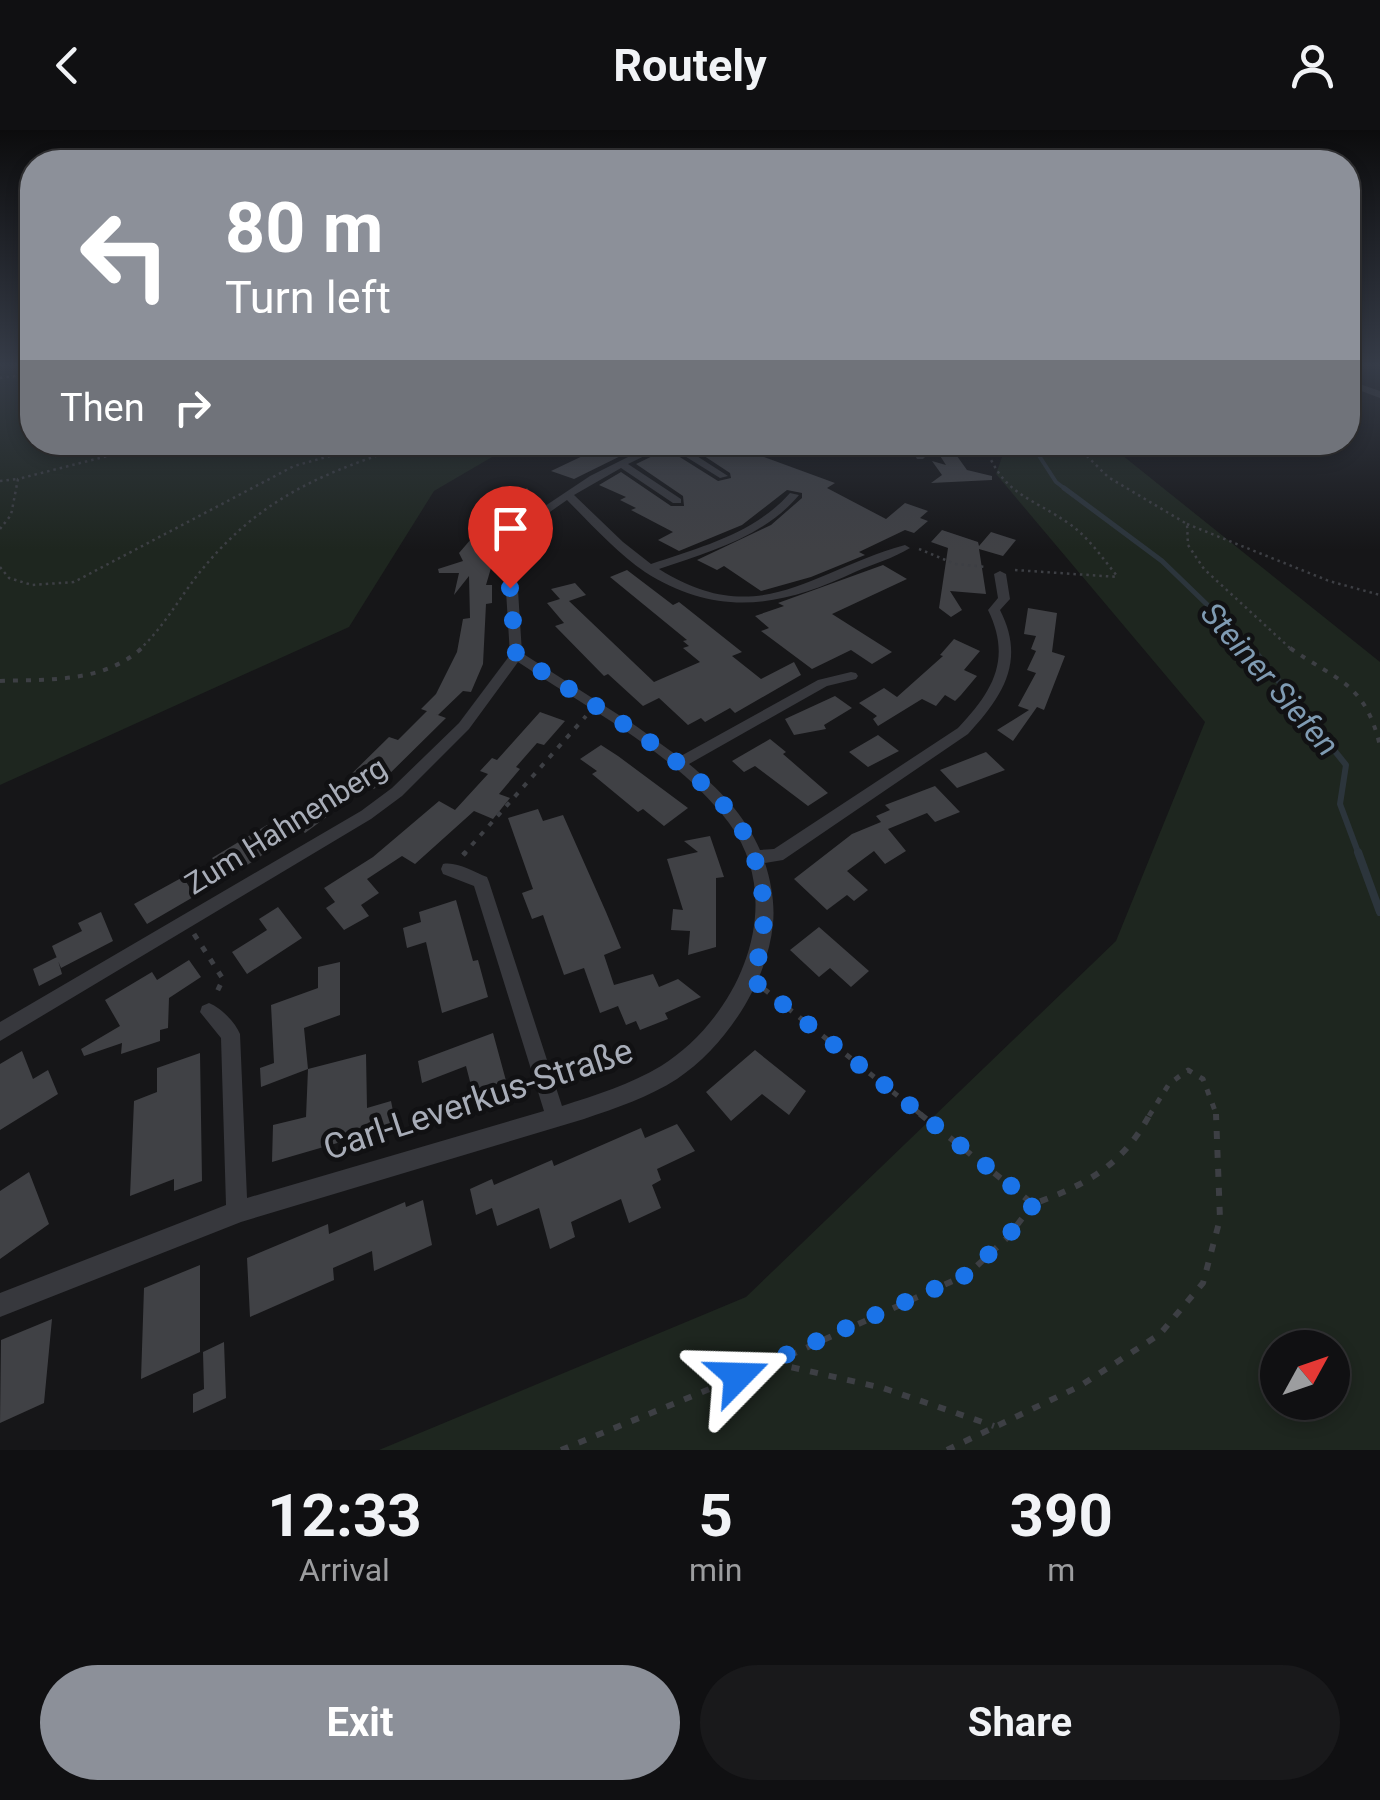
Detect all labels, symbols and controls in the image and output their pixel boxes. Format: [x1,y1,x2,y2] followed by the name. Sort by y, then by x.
[40,38,95,93] icon: back
[1285,38,1340,93] icon: person
[613,39,767,92] text: Routely
[225,187,383,269] text: 80 m
[60,190,190,320] icon: left
[225,271,391,324] text: Turn left
[165,380,220,435] icon: right
[60,386,145,430] text: Then
[468,486,553,589] pin
[483,501,538,556] icon: arrive
[1193,594,1347,764] water label: Steiner Siefen
[179,750,393,902] street label: Zum Hahnenberg
[318,1030,638,1169] street label: Carl-Leverkus-Straße
[686,1324,790,1428] position arrow
[1260,1330,1350,1420] north arrow
[1260,1330,1350,1420] map controls
[267,1480,422,1551] text: 12:33
[698,1480,733,1551] text: 5
[1010,1480,1113,1551] text: 390
[299,1551,390,1589] text: Arrival
[689,1551,742,1589] text: min
[1047,1551,1075,1589] text: m
[40,1665,680,1780] button: Exit
[700,1665,1340,1780] button: Share

